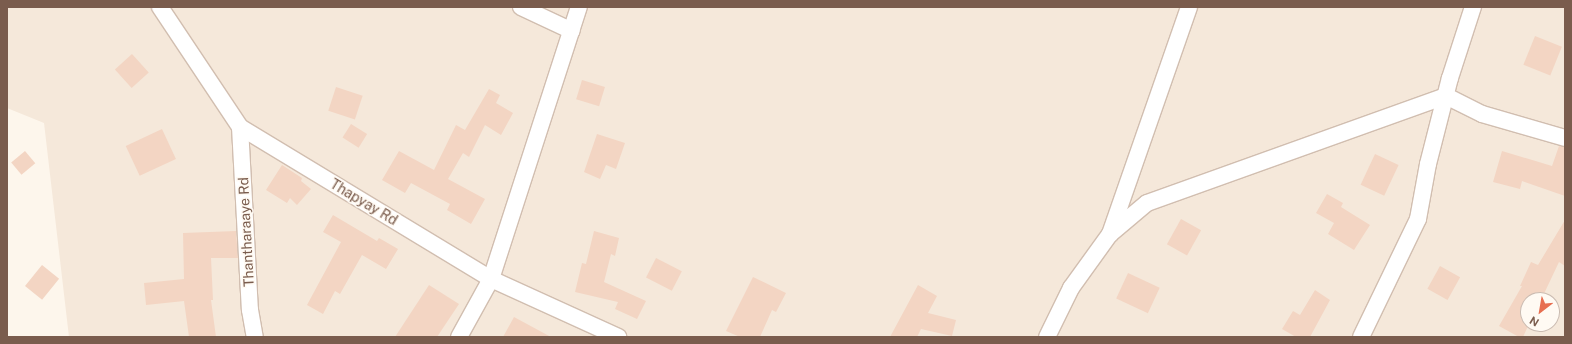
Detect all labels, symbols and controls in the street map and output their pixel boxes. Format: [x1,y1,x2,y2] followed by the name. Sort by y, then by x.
[327,175,401,229] street label: Thapyay Rd
[235,177,257,287] street label: Thantharaaye Rd
[1520,292,1560,332] north arrow
[1528,314,1541,329] text: N

